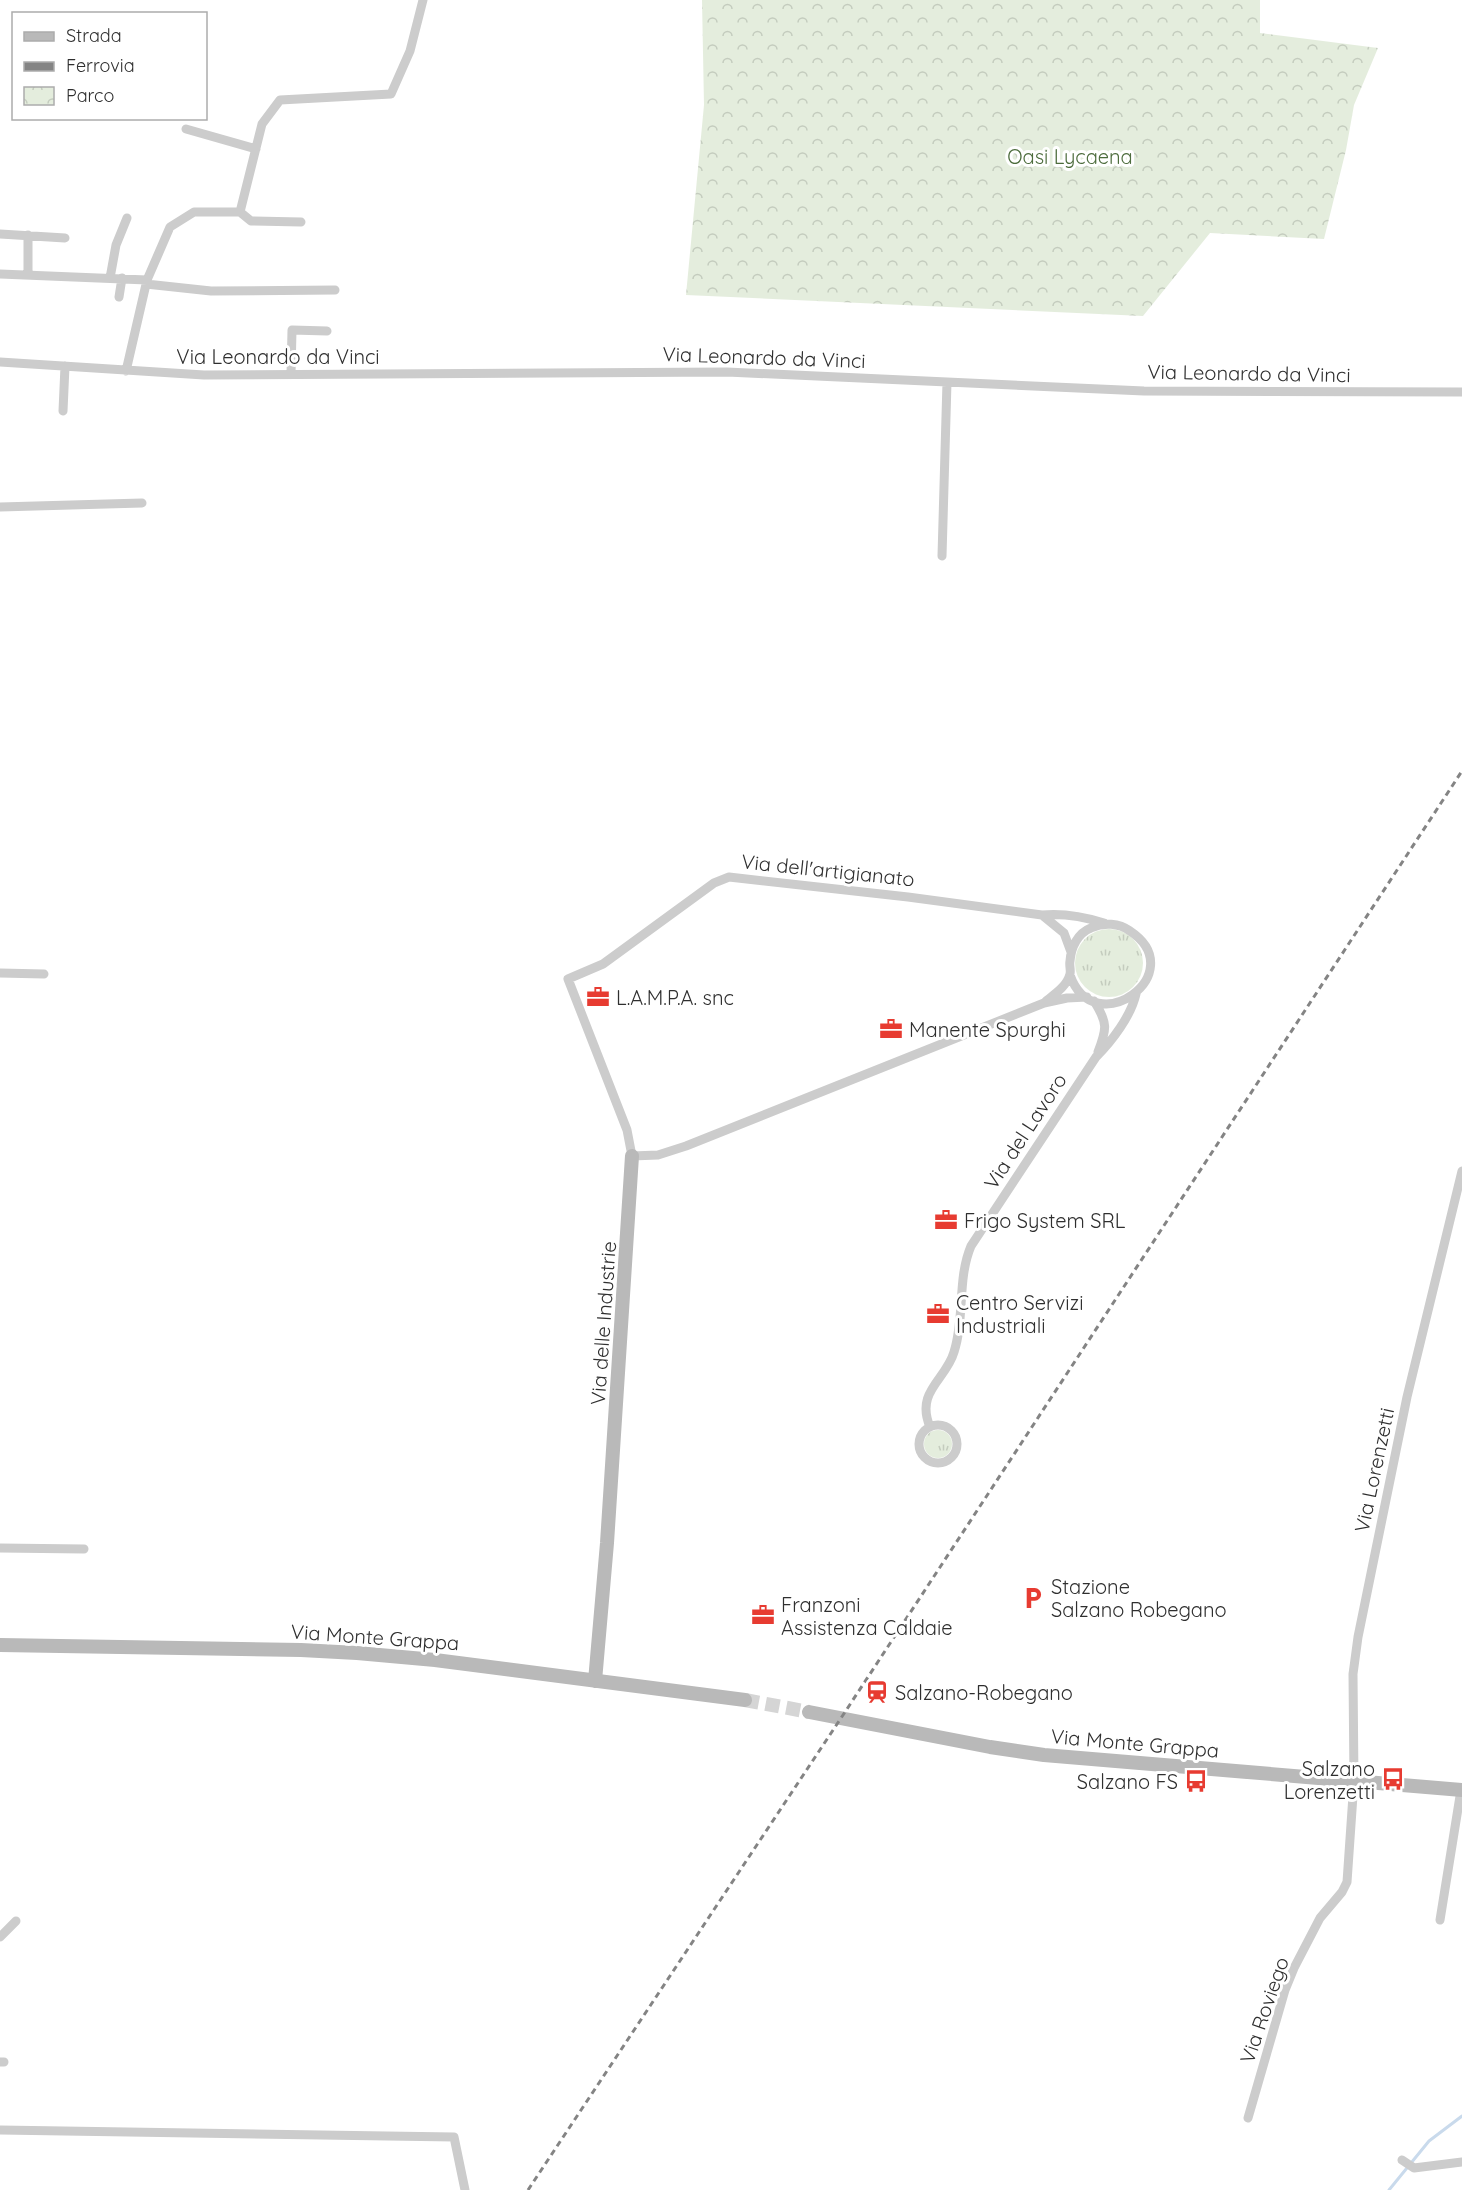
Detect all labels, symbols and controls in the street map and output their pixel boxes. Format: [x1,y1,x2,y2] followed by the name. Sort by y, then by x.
[12,12,207,120] legend
[66,24,122,47] text: Strada
[66,54,135,77] text: Ferrovia
[66,84,114,107] text: Parco
[1007,144,1133,169] park label: Oasi Lycaena
[662,341,866,373] street label: Via Leonardo da Vinci
[176,344,380,369] street label: Via Leonardo da Vinci
[1147,359,1351,387] street label: Via Leonardo da Vinci
[740,848,916,892] street label: Via dell'artigianato
[585,984,611,1010] office icon: L.A.M.P.A. snc
[616,985,734,1010] place label: L.A.M.P.A. snc
[878,1016,904,1042] office icon: Manente Spurghi
[909,1017,1066,1042] place label: Manente Spurghi
[978,1068,1072,1194] street label: Via del Lavoro
[933,1207,959,1233] office icon: Frigo System SRL
[964,1208,1126,1233] place label: Frigo System SRL
[585,1240,621,1406] street label: Via delle Industrie
[956,1290,1083,1338] place label: Centro Servizi Industriali
[925,1301,951,1327] office icon: Centro Servizi Industriali
[1349,1406,1399,1534] street label: Via Lorenzetti
[1051,1574,1227,1622] place label: Stazione Salzano Robegano
[1020,1585,1046,1611] parking icon: Stazione Salzano Robegano
[781,1592,952,1640] place label: Franzoni Assistenza Caldaie
[750,1602,776,1628] office icon: Franzoni Assistenza Caldaie
[290,1619,460,1655] street label: Via Monte Grappa
[864,1679,890,1705] station icon: Salzano-Robegano
[895,1680,1073,1705] place label: Salzano-Robegano
[1050,1723,1220,1763] street label: Via Monte Grappa
[1284,1756,1375,1804] place label: Salzano Lorenzetti
[1380,1766,1406,1792] bus stop icon: Salzano Lorenzetti
[1183,1768,1209,1794] bus stop icon: Salzano FS
[1077,1769,1178,1794] place label: Salzano FS
[1234,1954,1294,2066] street label: Via Roviego

